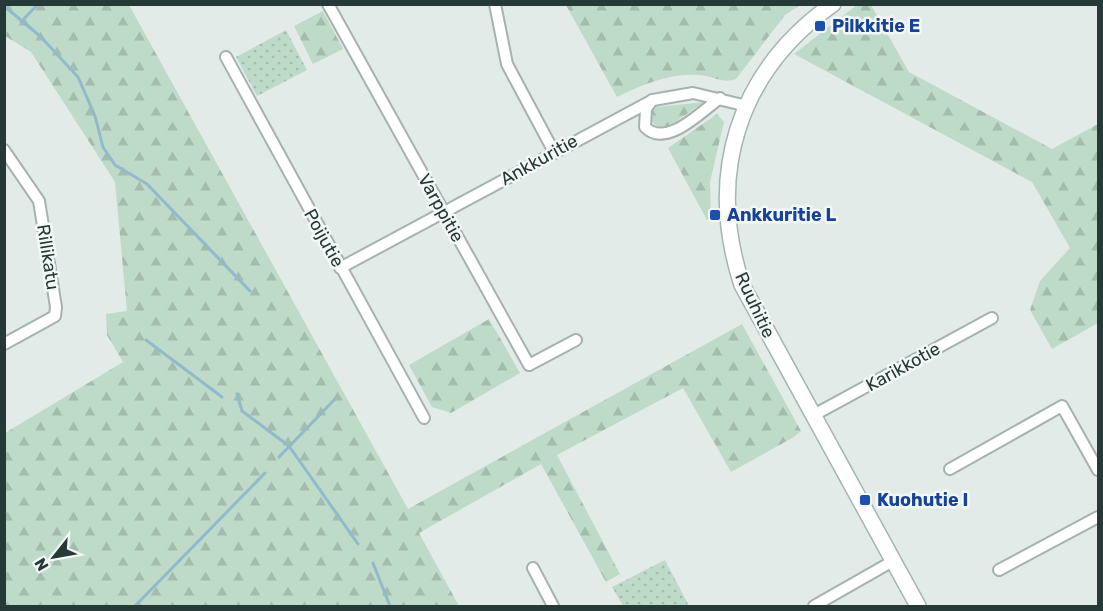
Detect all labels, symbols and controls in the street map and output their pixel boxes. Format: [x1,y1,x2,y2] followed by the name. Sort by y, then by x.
[832,15,920,37] place label: Pilkkitie E
[813,19,827,33] marker: Pilkkitie E
[496,130,582,190] street label: Ankkuritie
[413,170,469,246] street label: Varppitie
[727,204,836,226] place label: Ankkuritie L
[299,205,349,271] street label: Poijutie
[708,208,722,222] marker: Ankkuritie L
[32,223,64,291] street label: Rillikatu
[730,269,780,341] street label: Ruuhitie
[862,338,944,396] street label: Karikkotie
[877,489,968,511] place label: Kuohutie I
[858,493,872,507] marker: Kuohutie I
[24,527,84,587] north arrow
[30,555,53,574] text: N

